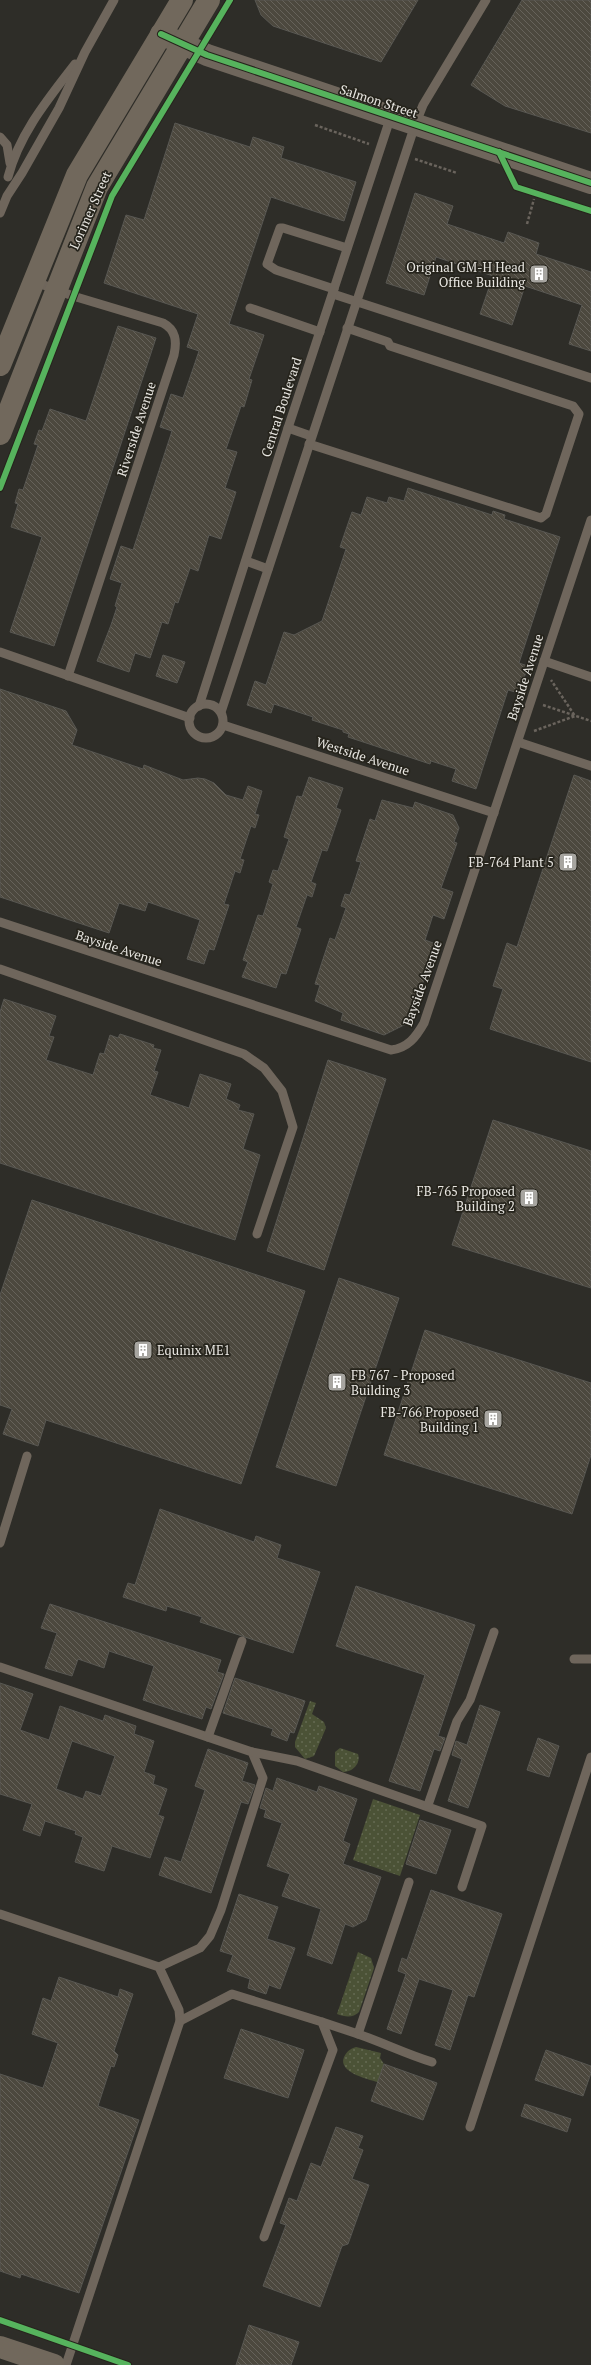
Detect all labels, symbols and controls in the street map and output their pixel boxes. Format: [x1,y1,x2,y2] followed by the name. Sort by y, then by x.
[338,80,421,122] street label: Salmon Street
[65,168,115,252] street label: Lorimer Street
[406,258,525,291] place label: Original GM-H Head Office Building
[528,263,550,285] building icon: Original GM-H Head Office Building
[256,355,306,459] street label: Central Boulevard
[112,379,160,479] street label: Riverside Avenue
[503,631,547,723] street label: Bayside Avenue
[314,732,412,780] street label: Westside Avenue
[557,851,579,873] building icon: FB-764 Plant 5
[469,853,554,871] place label: FB-764 Plant 5
[73,926,165,970] street label: Bayside Avenue
[398,938,446,1028] street label: Bayside Avenue
[417,1182,515,1215] place label: FB-765 Proposed Building 2
[518,1187,540,1209] building icon: FB-765 Proposed Building 2
[132,1339,154,1361] building icon: Equinix ME1
[157,1341,230,1359] place label: Equinix ME1
[351,1366,455,1399] place label: FB 767 - Proposed Building 3
[326,1371,348,1393] building icon: FB 767 - Proposed Building 3
[381,1403,479,1436] place label: FB-766 Proposed Building 1
[482,1408,504,1430] building icon: FB-766 Proposed Building 1

